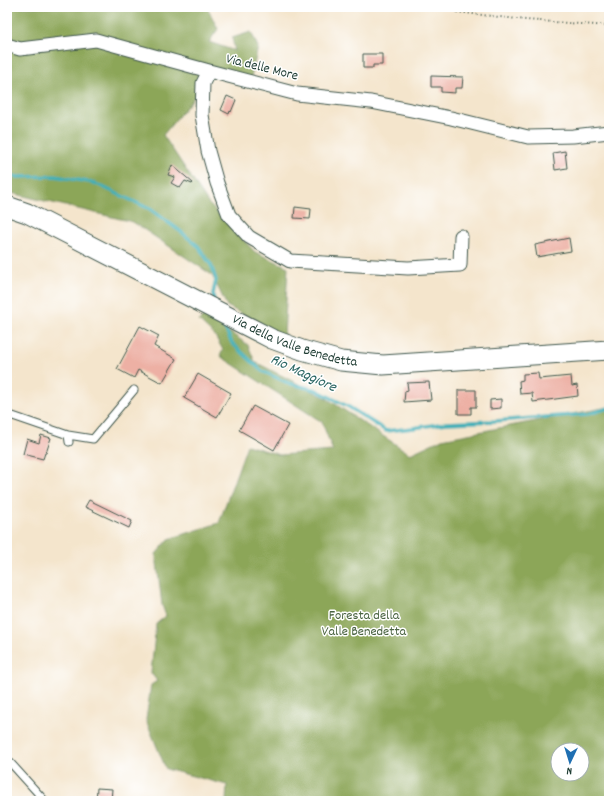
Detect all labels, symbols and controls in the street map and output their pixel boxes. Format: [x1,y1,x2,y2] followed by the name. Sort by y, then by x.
[224,49,300,87] street label: Via delle More
[228,310,359,373] street label: Via della Valle Benedetta
[266,349,341,400] water label: Rio Maggiore
[322,606,407,642] park label: Foresta della Valle Benedetta
[550,742,590,782] north arrow
[566,762,573,778] text: N

